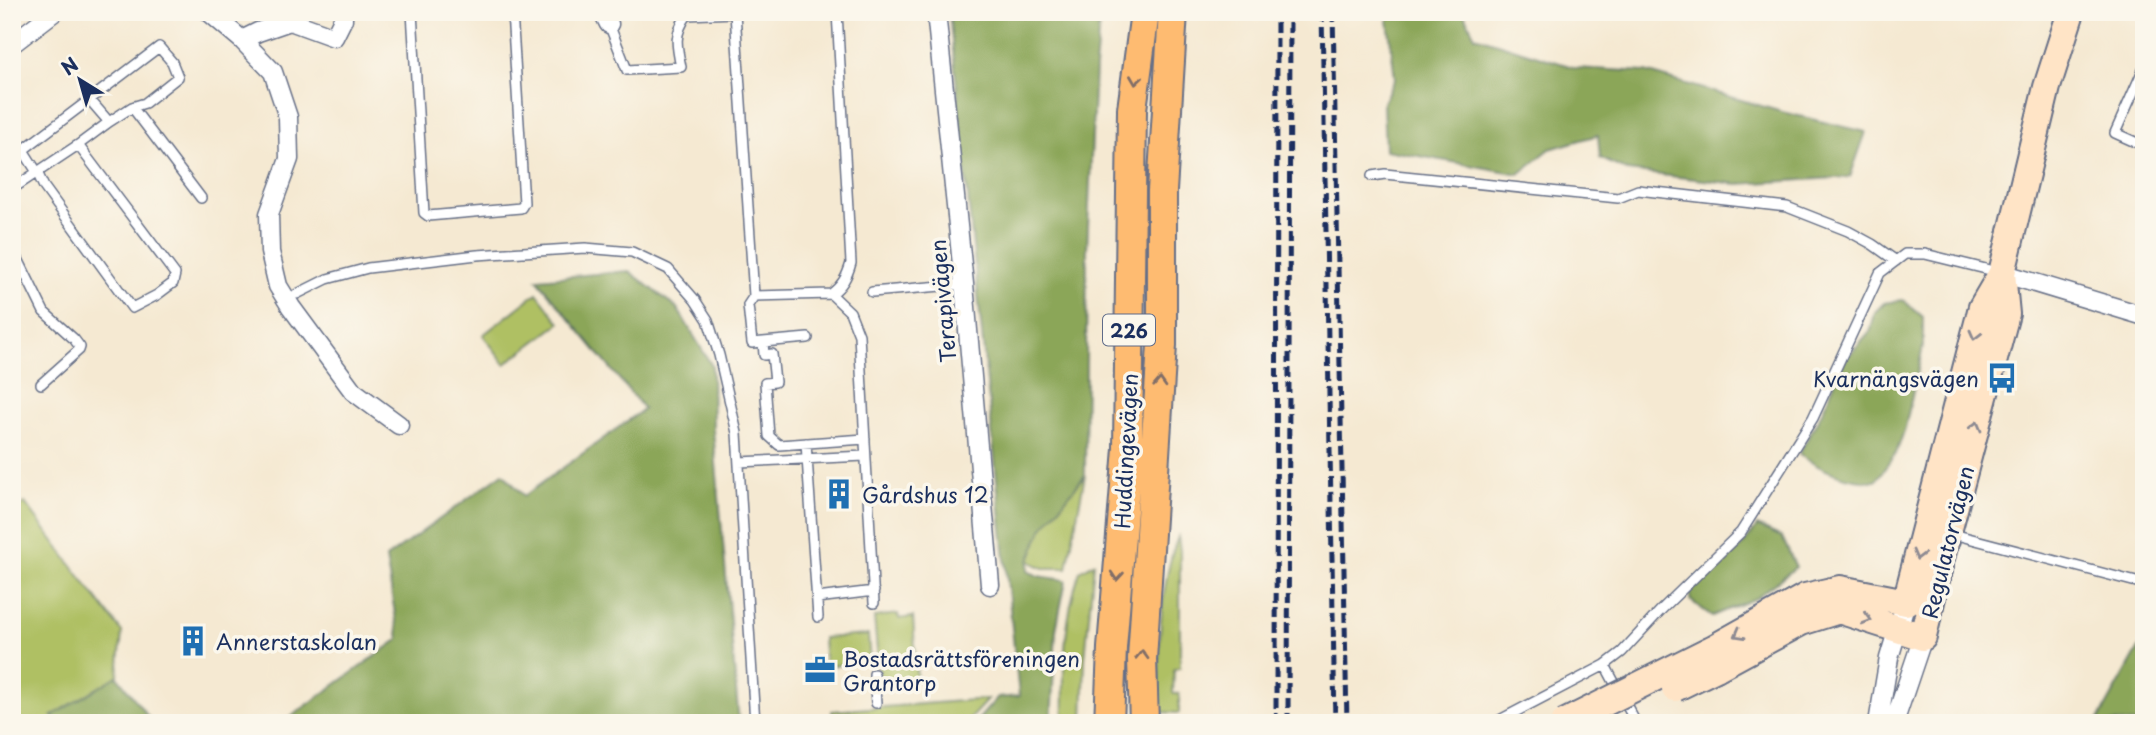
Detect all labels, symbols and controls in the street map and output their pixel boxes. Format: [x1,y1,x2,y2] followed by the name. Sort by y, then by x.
[46,46,116,116] north arrow
[55,50,84,81] text: N
[1129,74,1144,86] one-way arrow
[921,238,963,364] street label: Terapivägen
[1103,314,1155,346] road number: 226
[1969,329,1983,341] one-way arrow
[1985,361,2019,395] bus stop icon: Kvarnängsvägen
[1813,362,1979,394] place label: Kvarnängsvägen
[1105,372,1145,530] street label: Huddingevägen
[1152,378,1167,389] one-way arrow
[1968,420,1982,432] one-way arrow
[1913,462,1981,622] street label: Regulatorvägen
[822,477,856,511] building icon: Gårdshus 12
[862,478,989,510] place label: Gårdshus 12
[1912,549,1926,561] one-way arrow
[1110,571,1125,582] one-way arrow
[1860,610,1872,625] one-way arrow
[176,624,210,658] building icon: Annerstaskolan
[216,625,377,657] place label: Annerstaskolan
[1734,626,1746,639] one-way arrow
[843,642,1080,698] place label: Bostadsrättsföreningen Grantorp
[1135,649,1150,660] one-way arrow
[803,653,837,687] office icon: Bostadsrättsföreningen Grantorp

